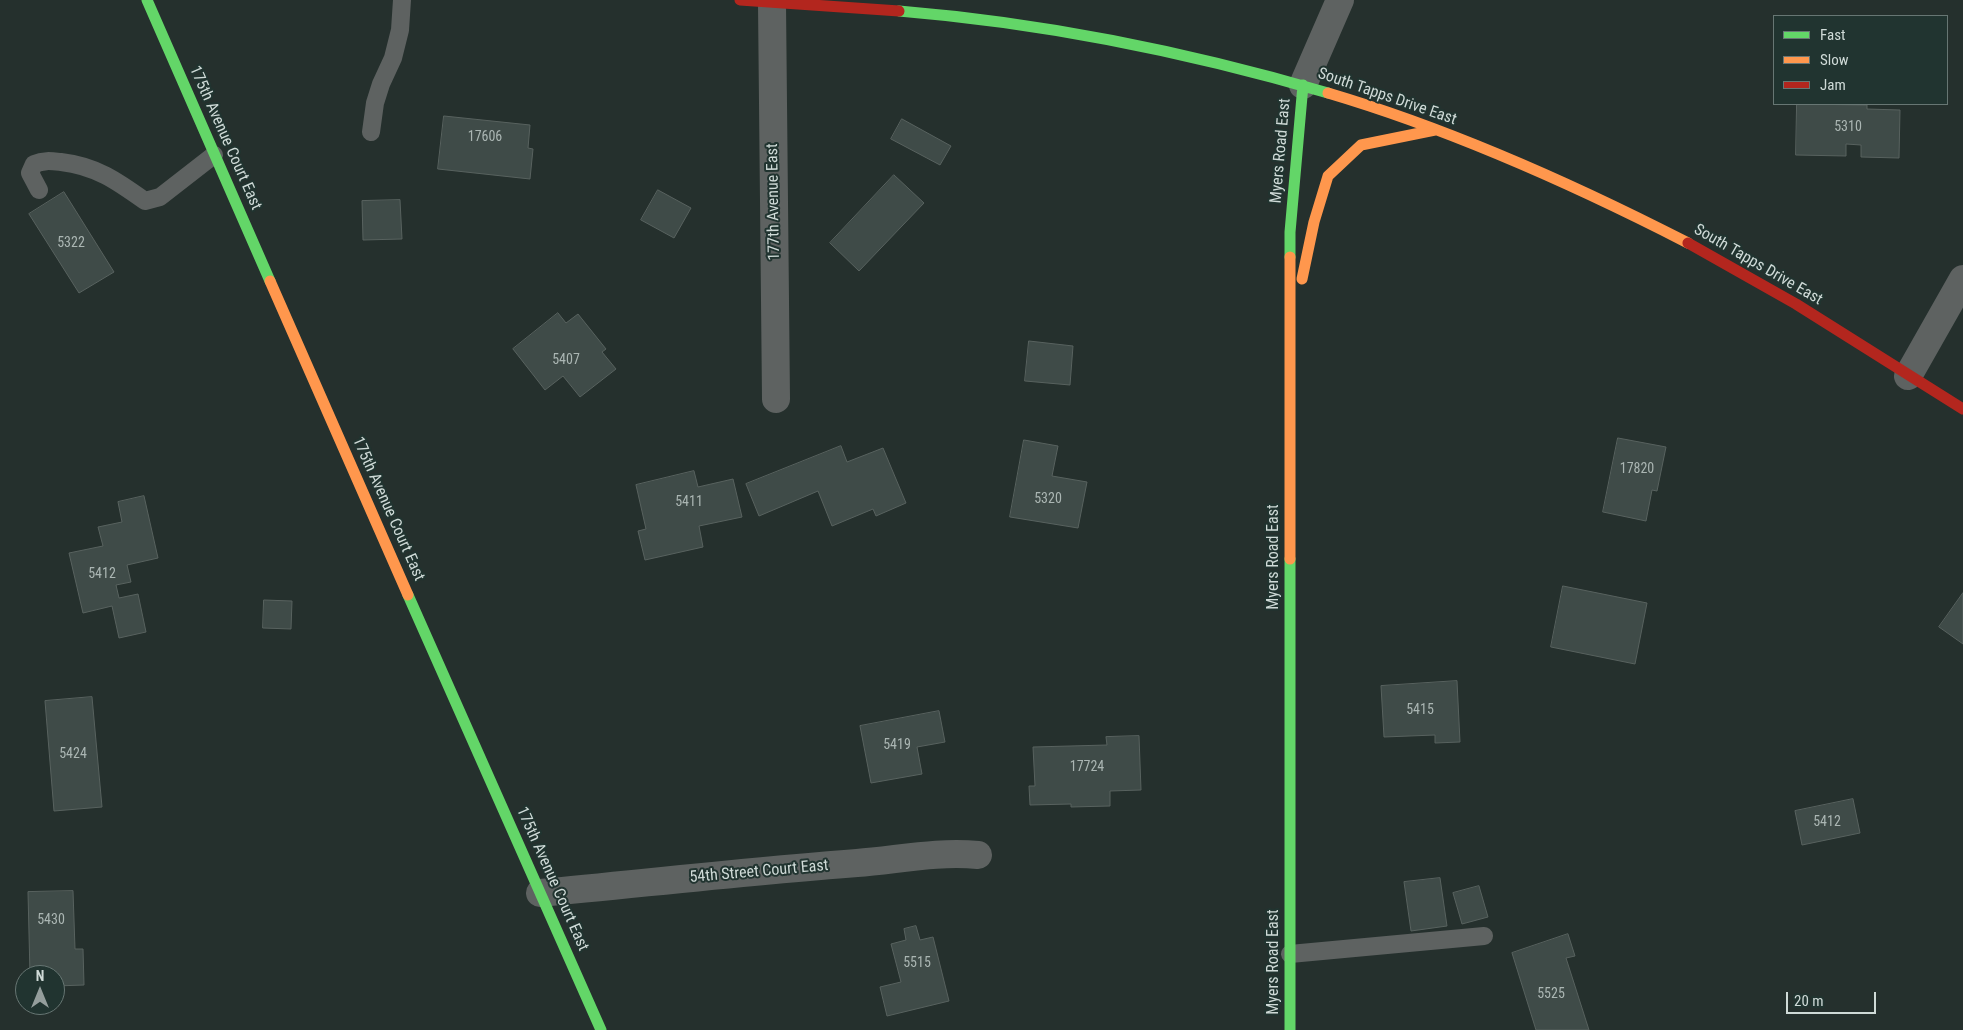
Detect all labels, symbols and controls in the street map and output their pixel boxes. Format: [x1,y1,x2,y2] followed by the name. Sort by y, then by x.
[1773,15,1948,105] legend
[1820,26,1845,44] text: Fast
[1820,51,1849,69] text: Slow
[185,63,265,213] street label: 175th Avenue Court East
[1315,64,1459,130] street label: South Tapps Drive East
[1820,76,1846,94] text: Jam
[1267,98,1295,204] street label: Myers Road East
[1834,119,1862,135] house number: 5310
[468,129,502,145] house number: 17606
[763,143,785,261] street label: 177th Avenue East
[1690,220,1826,310] street label: South Tapps Drive East
[57,235,85,251] house number: 5322
[552,352,580,368] house number: 5407
[348,434,428,584] street label: 175th Avenue Court East
[1620,461,1654,477] house number: 17820
[1034,491,1062,507] house number: 5320
[675,494,703,510] house number: 5411
[1264,504,1284,610] street label: Myers Road East
[88,566,116,582] house number: 5412
[1406,702,1434,718] house number: 5415
[883,737,911,753] house number: 5419
[59,746,87,762] house number: 5424
[1070,759,1104,775] house number: 17724
[512,804,592,954] street label: 175th Avenue Court East
[1813,814,1841,830] house number: 5412
[689,856,829,888] street label: 54th Street Court East
[1264,909,1284,1015] street label: Myers Road East
[37,912,65,928] house number: 5430
[903,955,931,971] house number: 5515
[15,965,65,1015] north arrow
[36,968,44,984] text: N
[1788,982,1878,1014] scale bar
[1537,986,1565,1002] house number: 5525
[1794,992,1824,1010] text: 20 m

